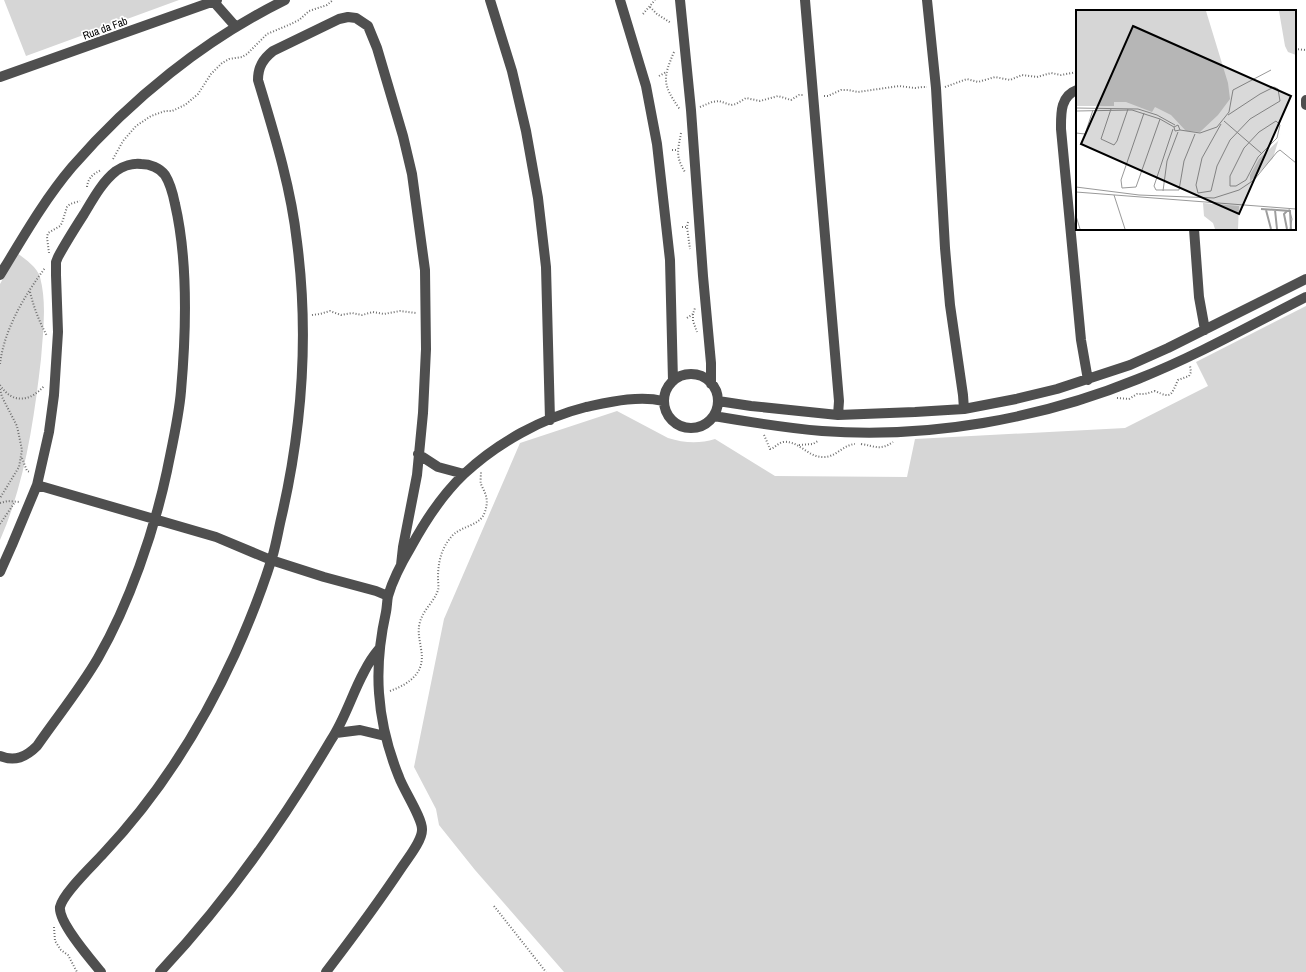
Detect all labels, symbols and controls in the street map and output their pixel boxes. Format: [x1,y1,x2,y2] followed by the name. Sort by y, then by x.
[1076,10,1296,230] inset map
[81,13,129,43] street label: Rua da Fab

